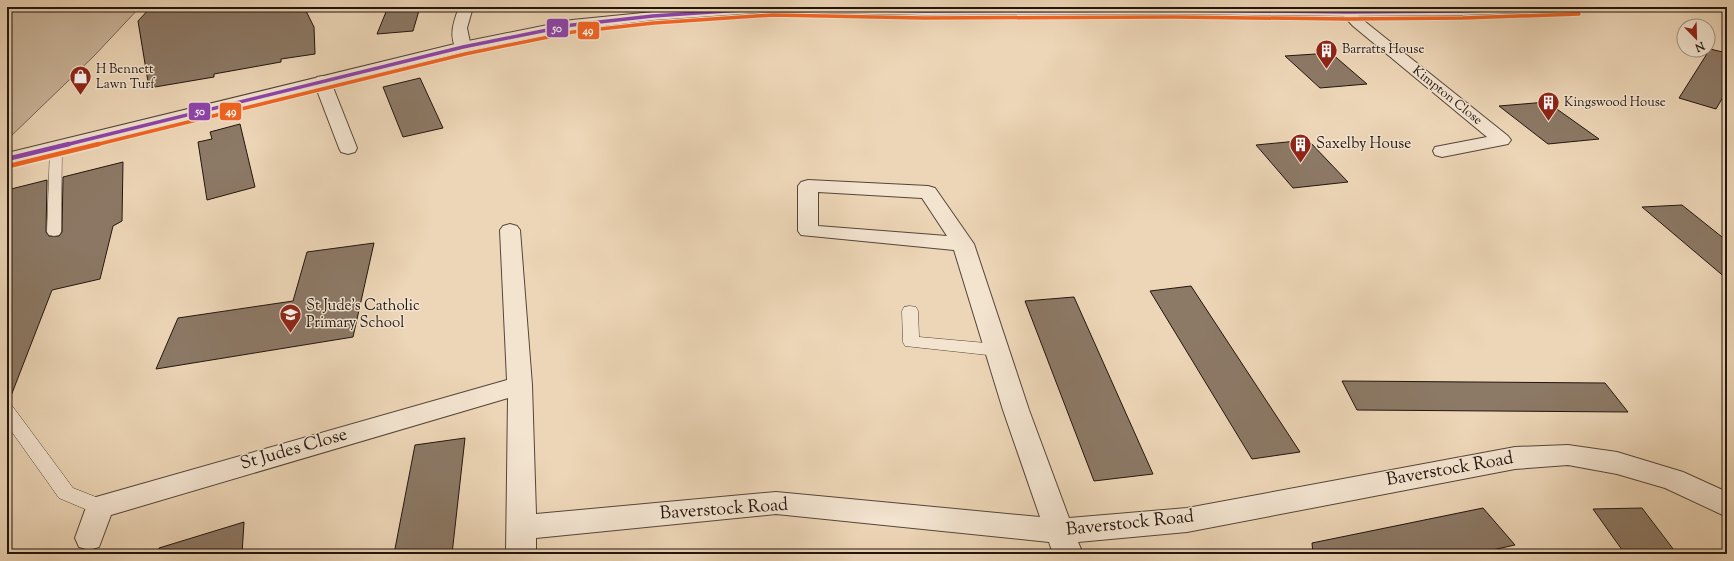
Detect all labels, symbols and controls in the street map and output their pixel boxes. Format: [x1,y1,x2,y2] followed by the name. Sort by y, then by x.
[546,18,569,38] line badge: 50
[1676,18,1716,58] north arrow
[551,21,562,37] text: 50
[577,21,600,40] line badge: 49
[582,23,594,39] text: 49
[1313,37,1339,70] building icon: Barratts House
[1692,37,1708,55] text: N
[1342,41,1424,59] place label: Barratts House
[96,61,155,94] place label: H Bennett Lawn Turf
[1408,62,1486,130] street label: Kimpton Close
[67,64,93,97] shop icon: H Bennett Lawn Turf
[1535,90,1561,123] building icon: Kingswood House
[1564,94,1666,112] place label: Kingswood House
[188,102,211,121] line badge: 50
[219,102,242,121] line badge: 49
[194,104,205,120] text: 50
[225,104,237,120] text: 49
[1288,131,1314,164] building icon: Saxelby House
[1316,134,1411,155] place label: Saxelby House
[306,296,420,334] place label: St Jude's Catholic Primary School
[278,302,304,335] school or university icon: St Jude's Catholic Primary School
[237,422,351,478] street label: St Judes Close
[1384,446,1516,494] street label: Baverstock Road
[659,493,789,527] street label: Baverstock Road
[1065,504,1195,544] street label: Baverstock Road

